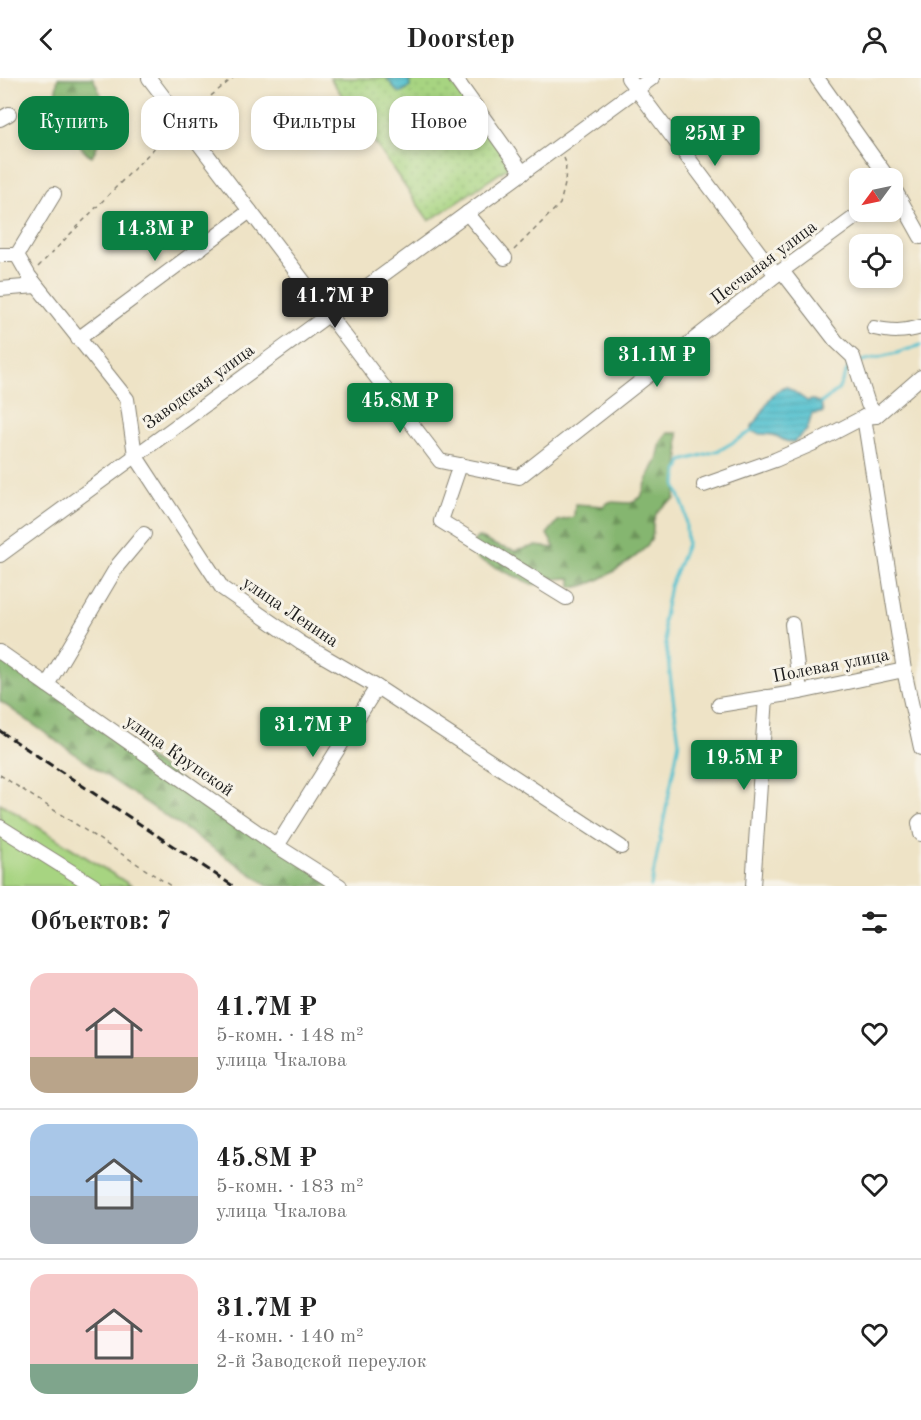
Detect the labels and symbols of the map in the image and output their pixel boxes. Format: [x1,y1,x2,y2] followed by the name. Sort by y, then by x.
[673,116,757,167] pin: 25M ₽
[849,168,903,222] north arrow
[100,211,210,262] pin: 14.3M ₽
[708,217,820,309] street label: Песчаная улица
[280,278,390,329] pin: 41.7M ₽
[602,337,712,388] pin: 31.1M ₽
[140,341,258,433] street label: Заводская улица
[345,383,455,434] pin: 45.8M ₽
[239,573,341,651] street label: улица Ленина
[771,646,891,686] street label: Полевая улица
[258,707,368,758] pin: 31.7M ₽
[121,712,237,800] street label: улица Крупской
[689,740,799,791] pin: 19.5M ₽

